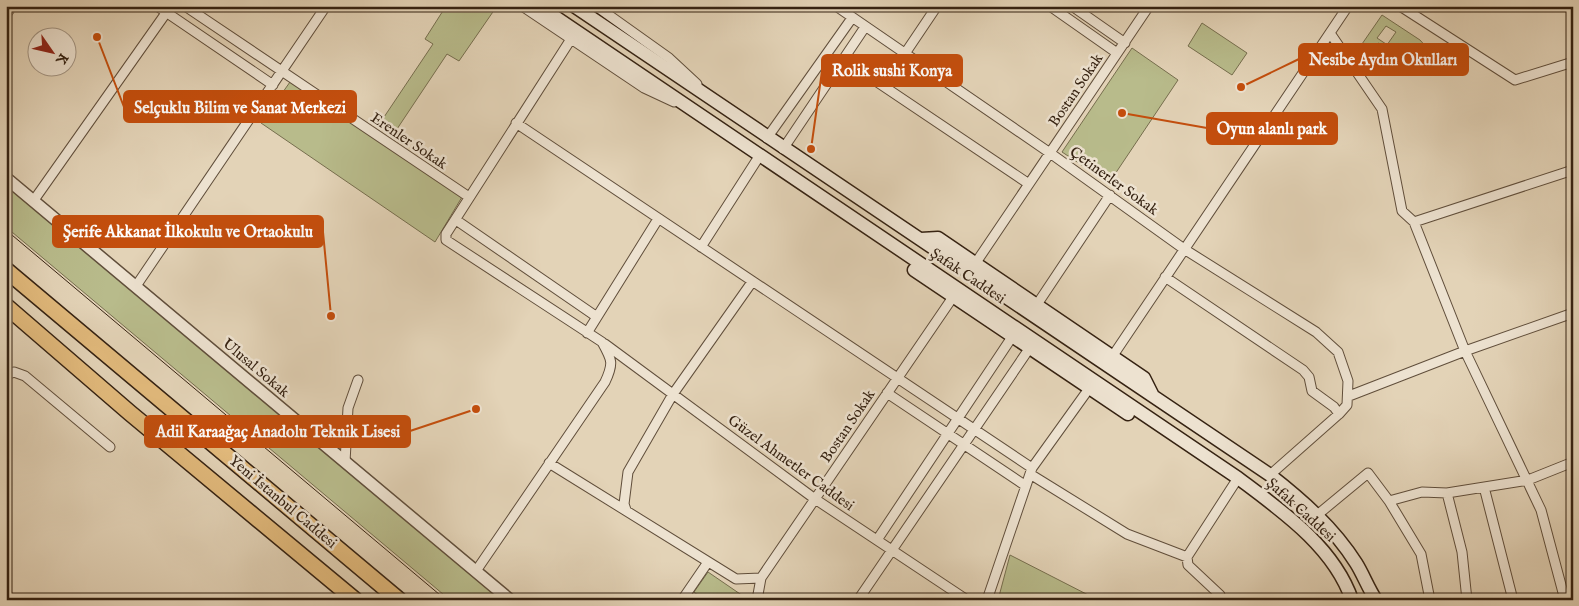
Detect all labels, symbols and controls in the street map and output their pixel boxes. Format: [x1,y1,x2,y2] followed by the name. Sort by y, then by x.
[28,28,78,78] north arrow
[1299,44,1468,75] callout: Nesibe Aydın Okulları
[51,49,72,69] text: K
[1045,49,1108,130] street label: Bostan Sokak
[1308,51,1458,71] text: Nesibe Aydın Okulları
[822,55,962,86] callout: Rolik sushi Konya
[832,62,953,82] text: Rolik sushi Konya
[124,91,356,122] callout: Selçuklu Bilim ve Sanat Merkezi
[134,99,347,119] text: Selçuklu Bilim ve Sanat Merkezi
[367,108,452,174] street label: Erenler Sokak
[1207,113,1337,144] callout: Oyun alanlı park
[1217,120,1328,140] text: Oyun alanlı park
[1066,142,1163,220] street label: Çetinerler Sokak
[53,216,323,247] callout: Şerife Akkanat İlkokulu ve Ortaokulu
[63,221,314,243] text: Şerife Akkanat İlkokulu ve Ortaokulu
[927,244,1009,308] street label: Şafak Caddesi
[218,334,294,402] street label: Ulusal Sokak
[817,385,880,466] street label: Bostan Sokak
[724,411,858,515] street label: Güzel Ahmetler Caddesi
[145,416,410,447] callout: Adil Karaağaç Anadolu Teknik Lisesi
[155,423,401,443] text: Adil Karaağaç Anadolu Teknik Lisesi
[225,451,341,553] street label: Yeni İstanbul Caddesi
[1262,474,1340,546] street label: Şafak Caddesi

